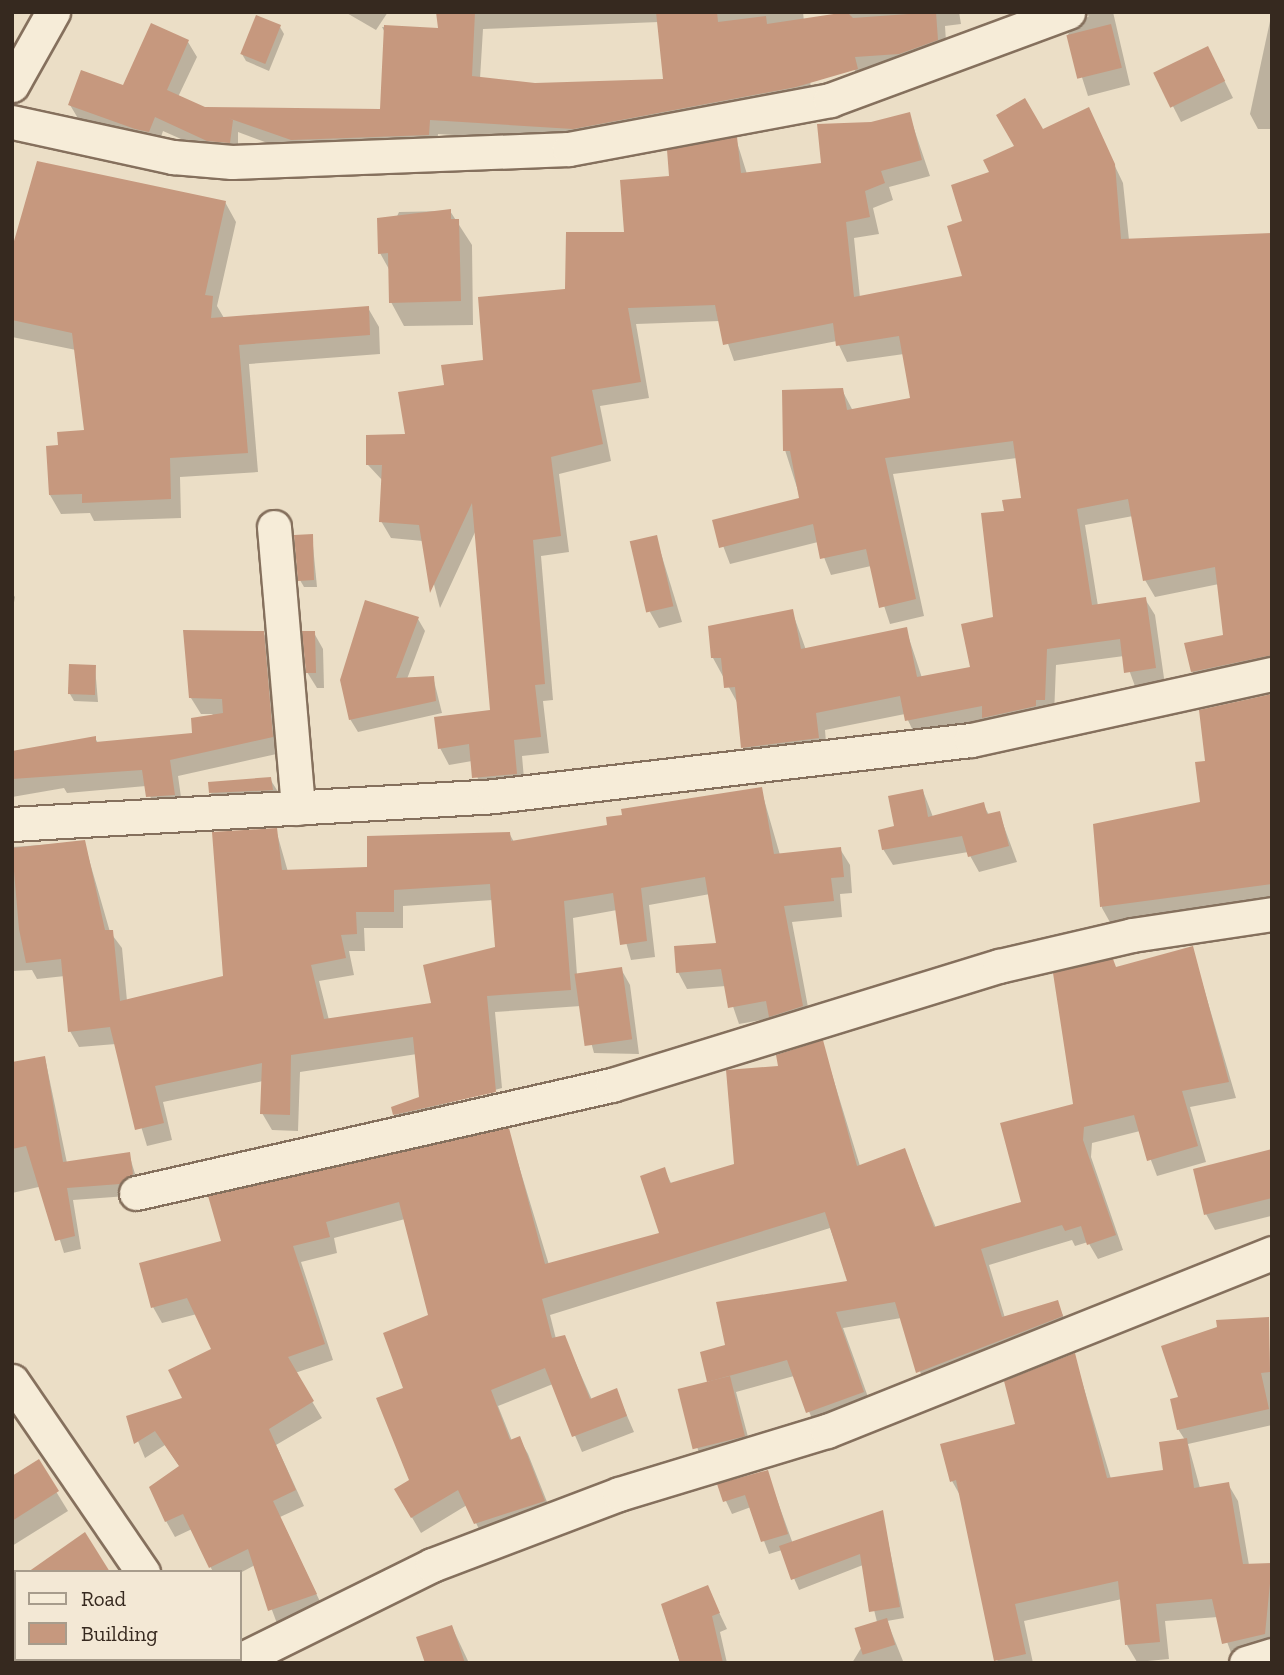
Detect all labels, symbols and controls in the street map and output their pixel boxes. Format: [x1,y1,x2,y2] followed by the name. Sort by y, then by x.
[14,1570,242,1661] legend
[81,1586,126,1611] text: Road
[81,1621,158,1646] text: Building

